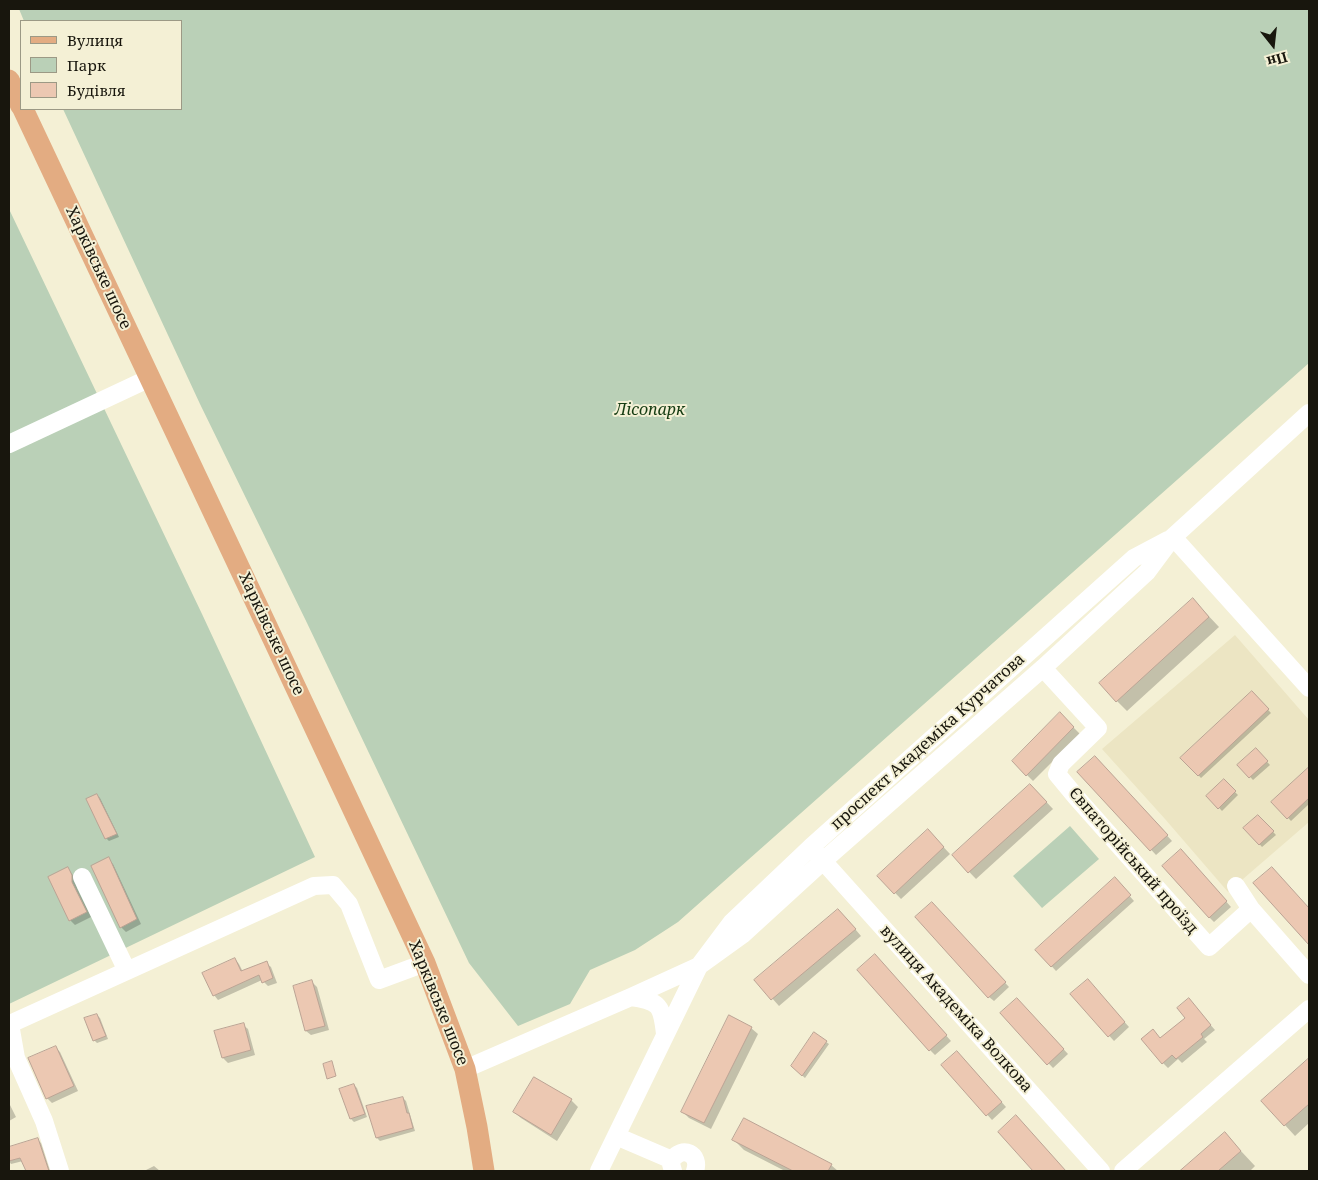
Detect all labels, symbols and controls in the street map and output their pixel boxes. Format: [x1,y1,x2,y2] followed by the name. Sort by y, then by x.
[20,20,182,110] legend
[1248,20,1298,70] north arrow
[67,30,123,50] text: Вулиця
[1265,48,1290,72] text: Пн
[67,55,106,75] text: Парк
[67,80,125,100] text: Будівля
[61,204,135,332] street label: Харківське шосе
[615,400,685,420] park label: Лісопарк
[234,570,308,698] street label: Харківське шосе
[827,650,1029,834] street label: проспект Академіка Курчатова
[1064,784,1202,938] street label: Євпаторійський проїзд
[876,921,1036,1097] street label: вулиця Академіка Волкова
[404,938,472,1068] street label: Харківське шосе

